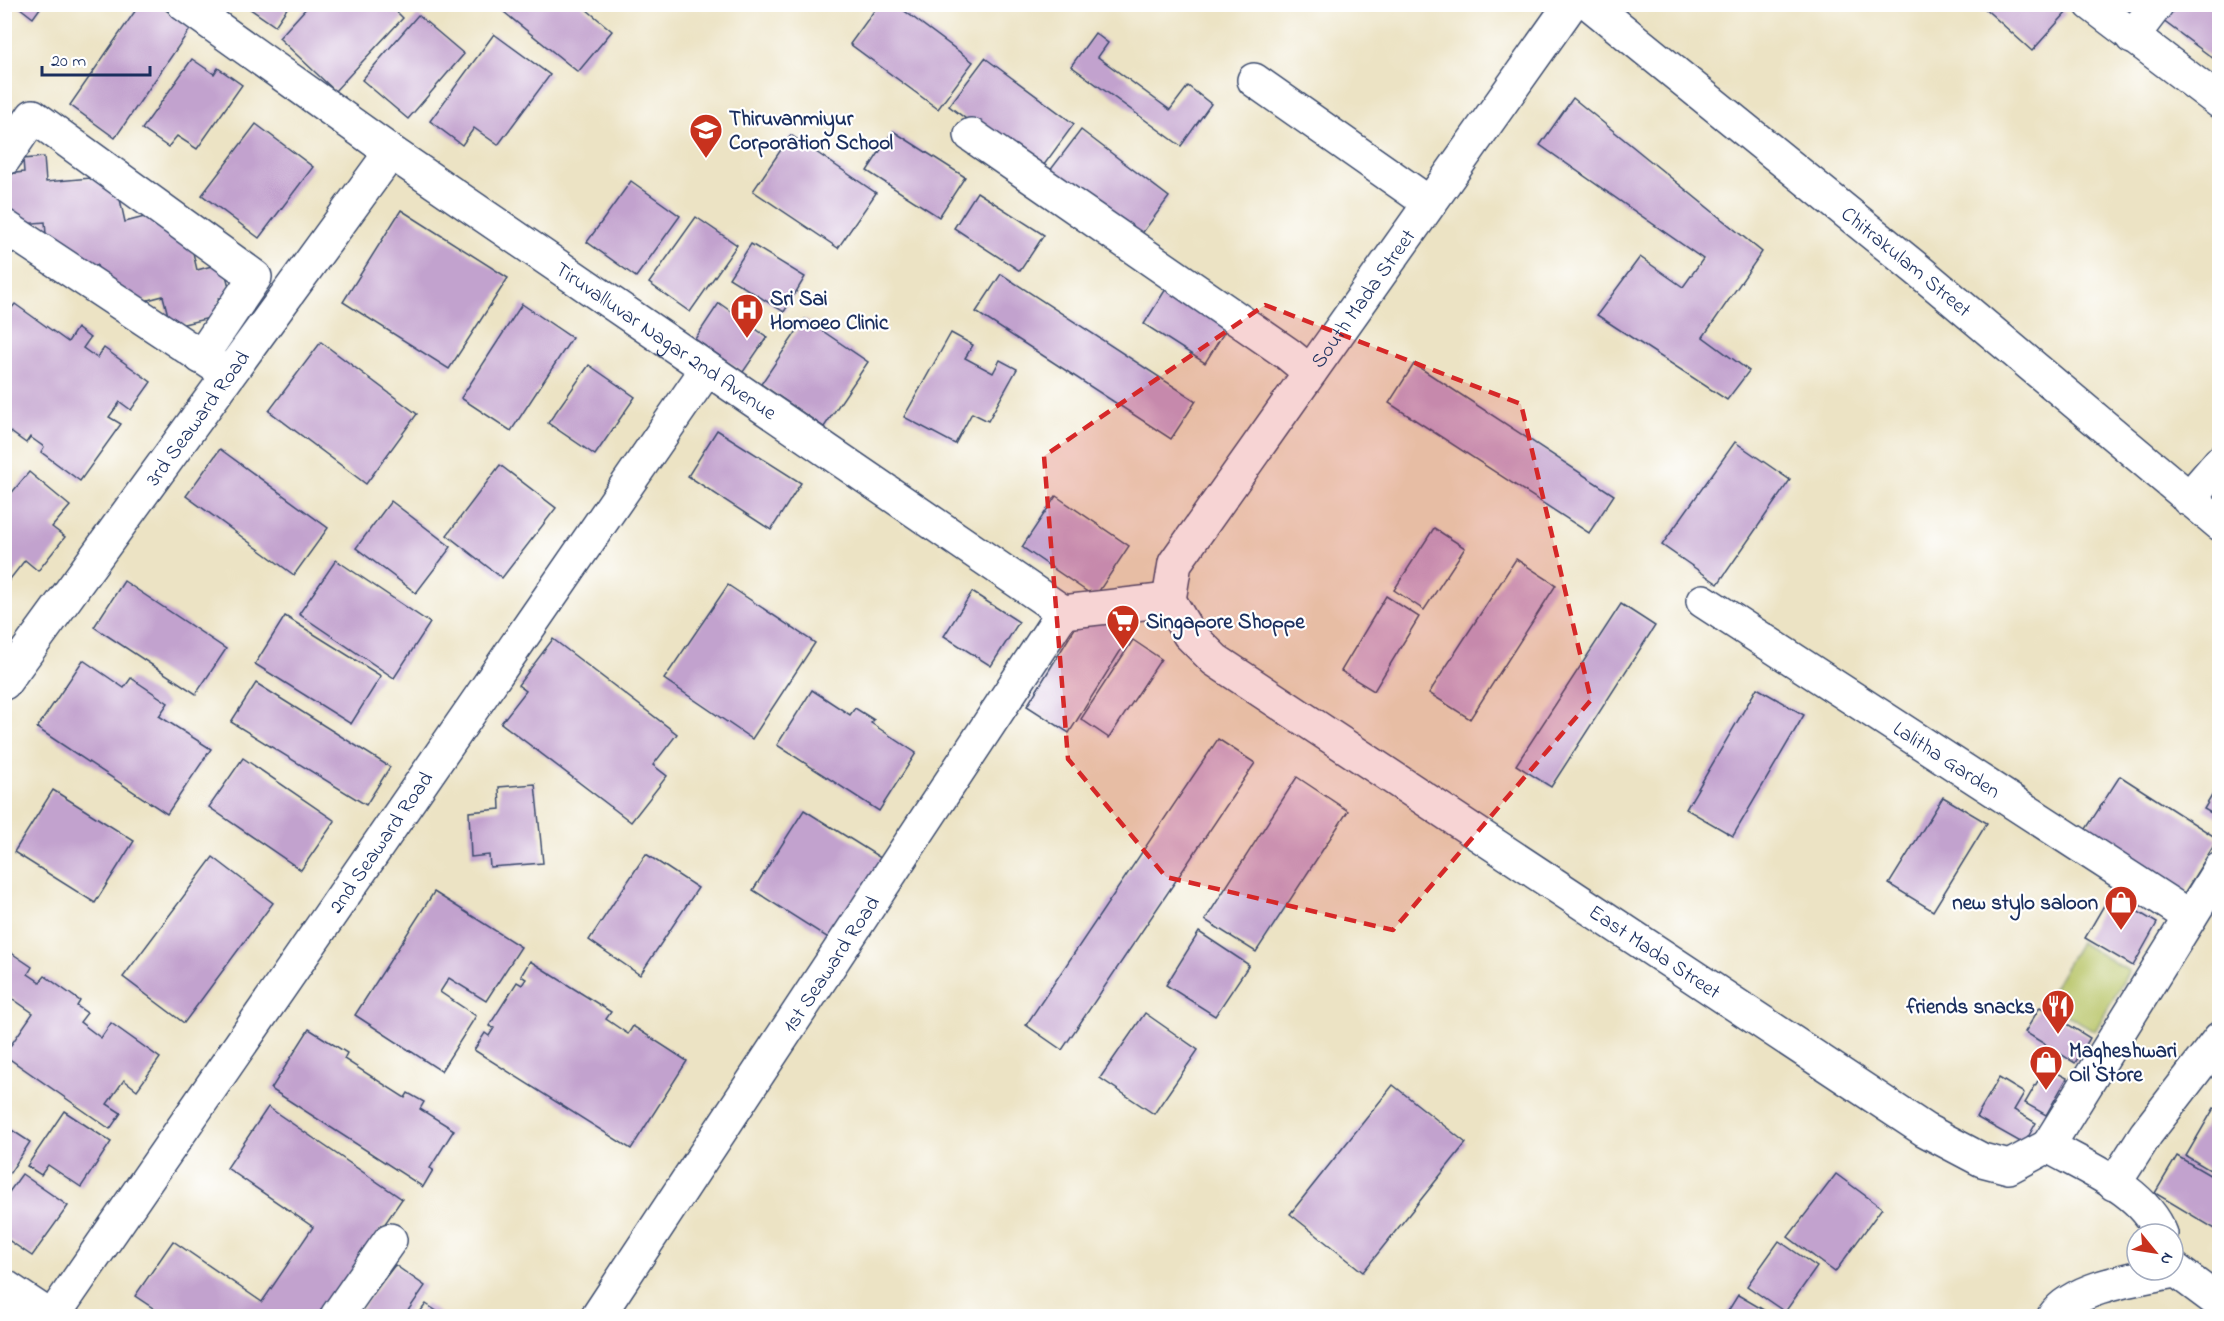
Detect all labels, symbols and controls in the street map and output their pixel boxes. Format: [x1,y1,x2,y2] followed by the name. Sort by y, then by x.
[42,39,150,77] scale bar
[51,49,86,75] text: 20 m
[729,105,894,159] place label: Thiruvanmiyur Corporation School
[688,112,724,159] school or university icon: Thiruvanmiyur Corporation School
[1834,200,1977,326] street label: Chitrakulam Street
[1305,224,1424,375] street label: South Mada Street
[548,255,782,429] street label: Tiruvalluvar Nagar 2nd Avenue
[770,285,889,339] place label: Sri Sai Homoeo Clinic
[729,292,765,339] hospital icon: Sri Sai Homoeo Clinic
[139,345,258,493] street label: 3rd Seaward Road
[1105,603,1141,650] supermarket icon: Singapore Shoppe
[1146,608,1305,640] place label: Singapore Shoppe
[1886,715,2006,807] street label: Lalitha Garden
[322,766,442,920] street label: 2nd Seaward Road
[2103,884,2139,931] shop icon: new stylo saloon
[1952,889,2098,921] place label: new stylo saloon
[776,890,889,1039] street label: 1st Seaward Road
[1582,898,1726,1008] street label: East Mada Street
[2040,988,2076,1035] restaurant icon: friends snacks
[1906,993,2035,1023] place label: friends snacks
[2069,1037,2177,1091] place label: Magheshwari Oil Store
[2028,1044,2064,1091] shop icon: Magheshwari Oil Store
[2125,1222,2185,1282] north arrow
[2153,1248,2179,1269] text: N

